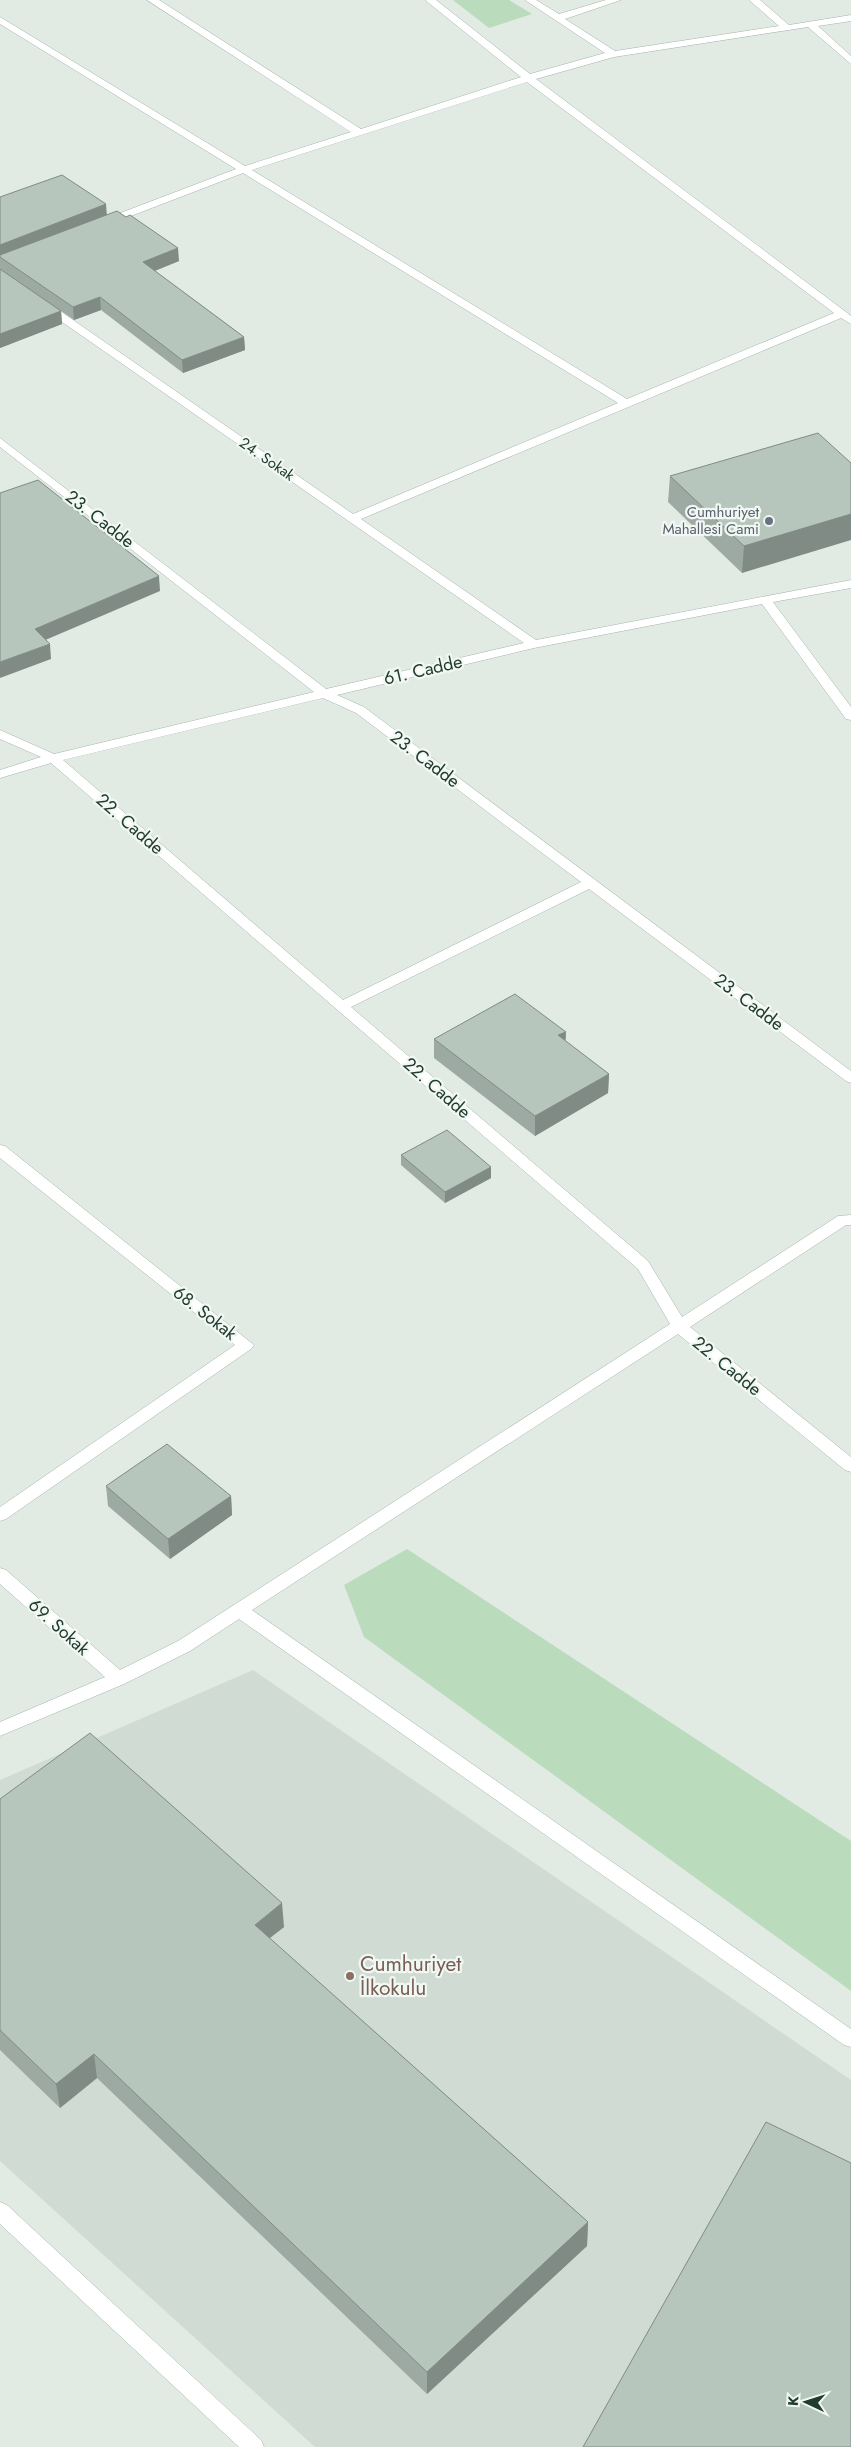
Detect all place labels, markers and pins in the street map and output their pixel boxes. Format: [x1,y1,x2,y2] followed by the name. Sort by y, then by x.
[662,501,759,540] place label: Cumhuriyet Mahallesi Cami
[763,515,775,527] marker: Cumhuriyet Mahallesi Cami
[360,1949,461,2003] place label: Cumhuriyet İlkokulu
[344,1970,356,1982] marker: Cumhuriyet İlkokulu

